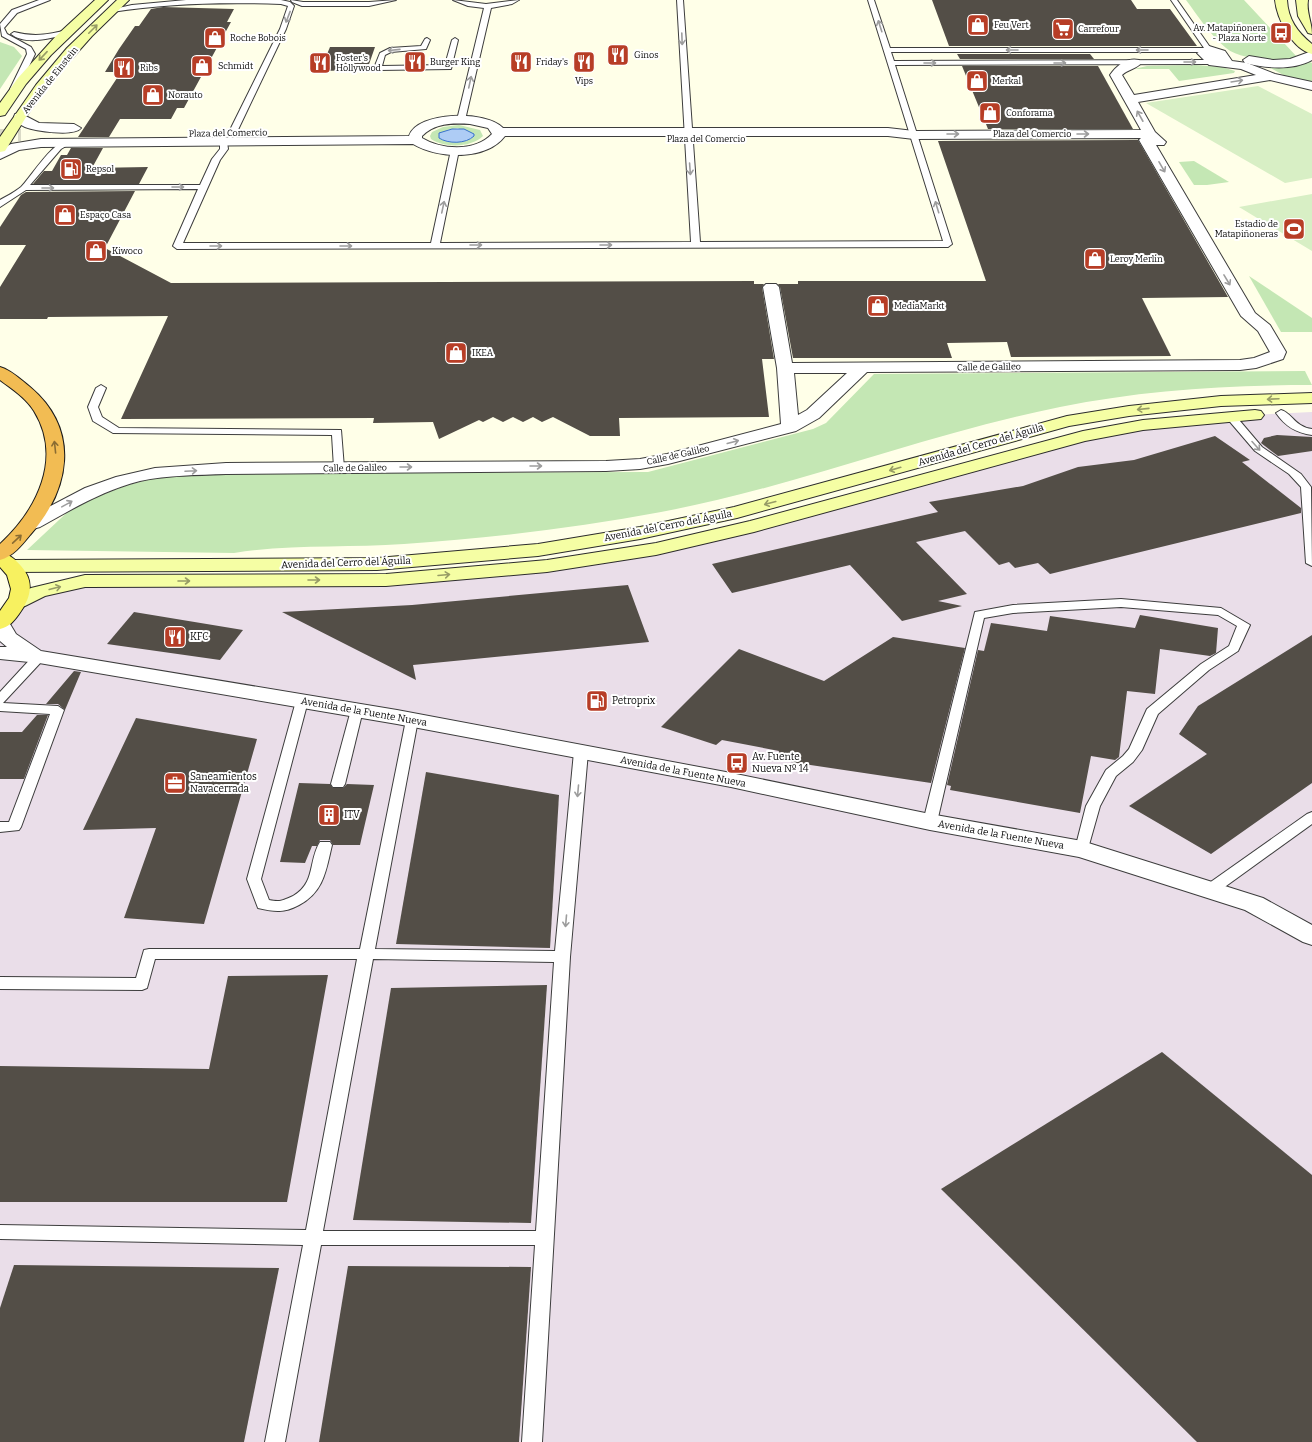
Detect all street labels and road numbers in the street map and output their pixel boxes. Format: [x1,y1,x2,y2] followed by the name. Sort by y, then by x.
[20,45,80,115] street label: Avenida de Einstein
[189,127,267,139] street label: Plaza del Comercio
[993,129,1071,139] street label: Plaza del Comercio
[667,134,745,144] street label: Plaza del Comercio
[957,361,1021,373] street label: Calle de Galileo
[916,419,1046,469] street label: Avenida del Cerro del Águila
[646,443,710,467] street label: Calle de Galileo
[323,462,387,474] street label: Calle de Galileo
[603,506,733,544] street label: Avenida del Cerro del Águila
[281,553,412,571] street label: Avenida del Cerro del Águila
[300,695,428,729] street label: Avenida de la Fuente Nueva
[619,754,747,790] street label: Avenida de la Fuente Nueva
[937,818,1065,852] street label: Avenida de la Fuente Nueva

